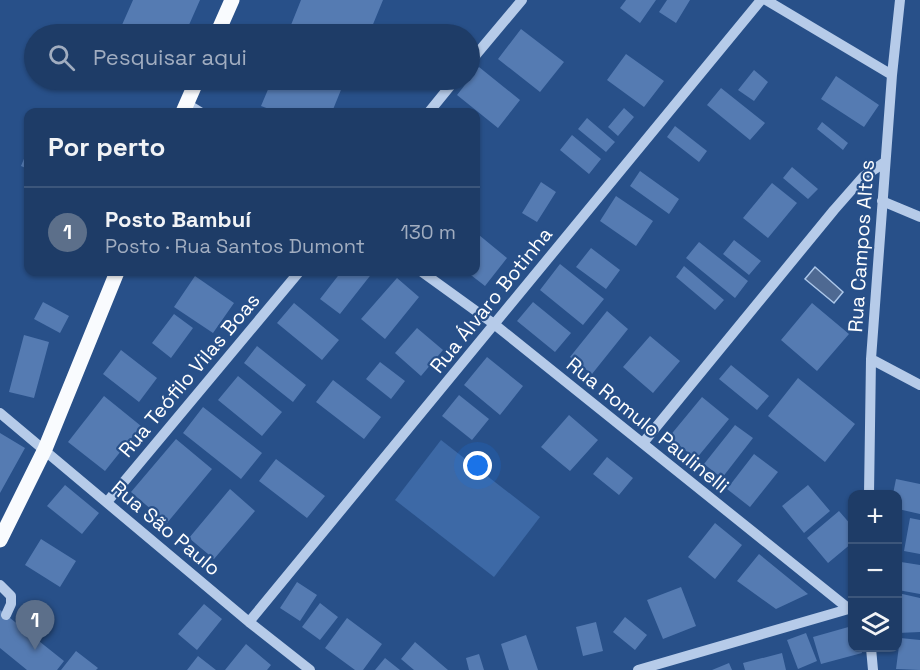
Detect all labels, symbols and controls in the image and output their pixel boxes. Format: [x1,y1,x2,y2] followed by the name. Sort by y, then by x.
[24,24,480,90] search box
[45,41,78,74] icon: search
[93,43,247,71] text: Pesquisar aqui
[48,130,165,164] text: Por perto
[842,159,880,333] street label: Rua Campos Altos
[105,205,251,233] text: Posto Bambuí
[63,219,72,245] text: 1
[400,219,456,245] text: 130 m
[424,222,558,378] street label: Rua Álvaro Botinha
[105,233,365,259] text: Posto · Rua Santos Dumont
[113,287,265,463] street label: Rua Teófilo Vilas Boas
[561,351,735,499] street label: Rua Romulo Paulinelli
[463,451,492,480] your location
[106,475,226,581] street label: Rua São Paulo
[848,490,902,652] map controls
[848,490,902,544] button: +
[848,544,902,598] button: −
[848,598,902,652] button: layers
[15,600,54,650] pin: 1

